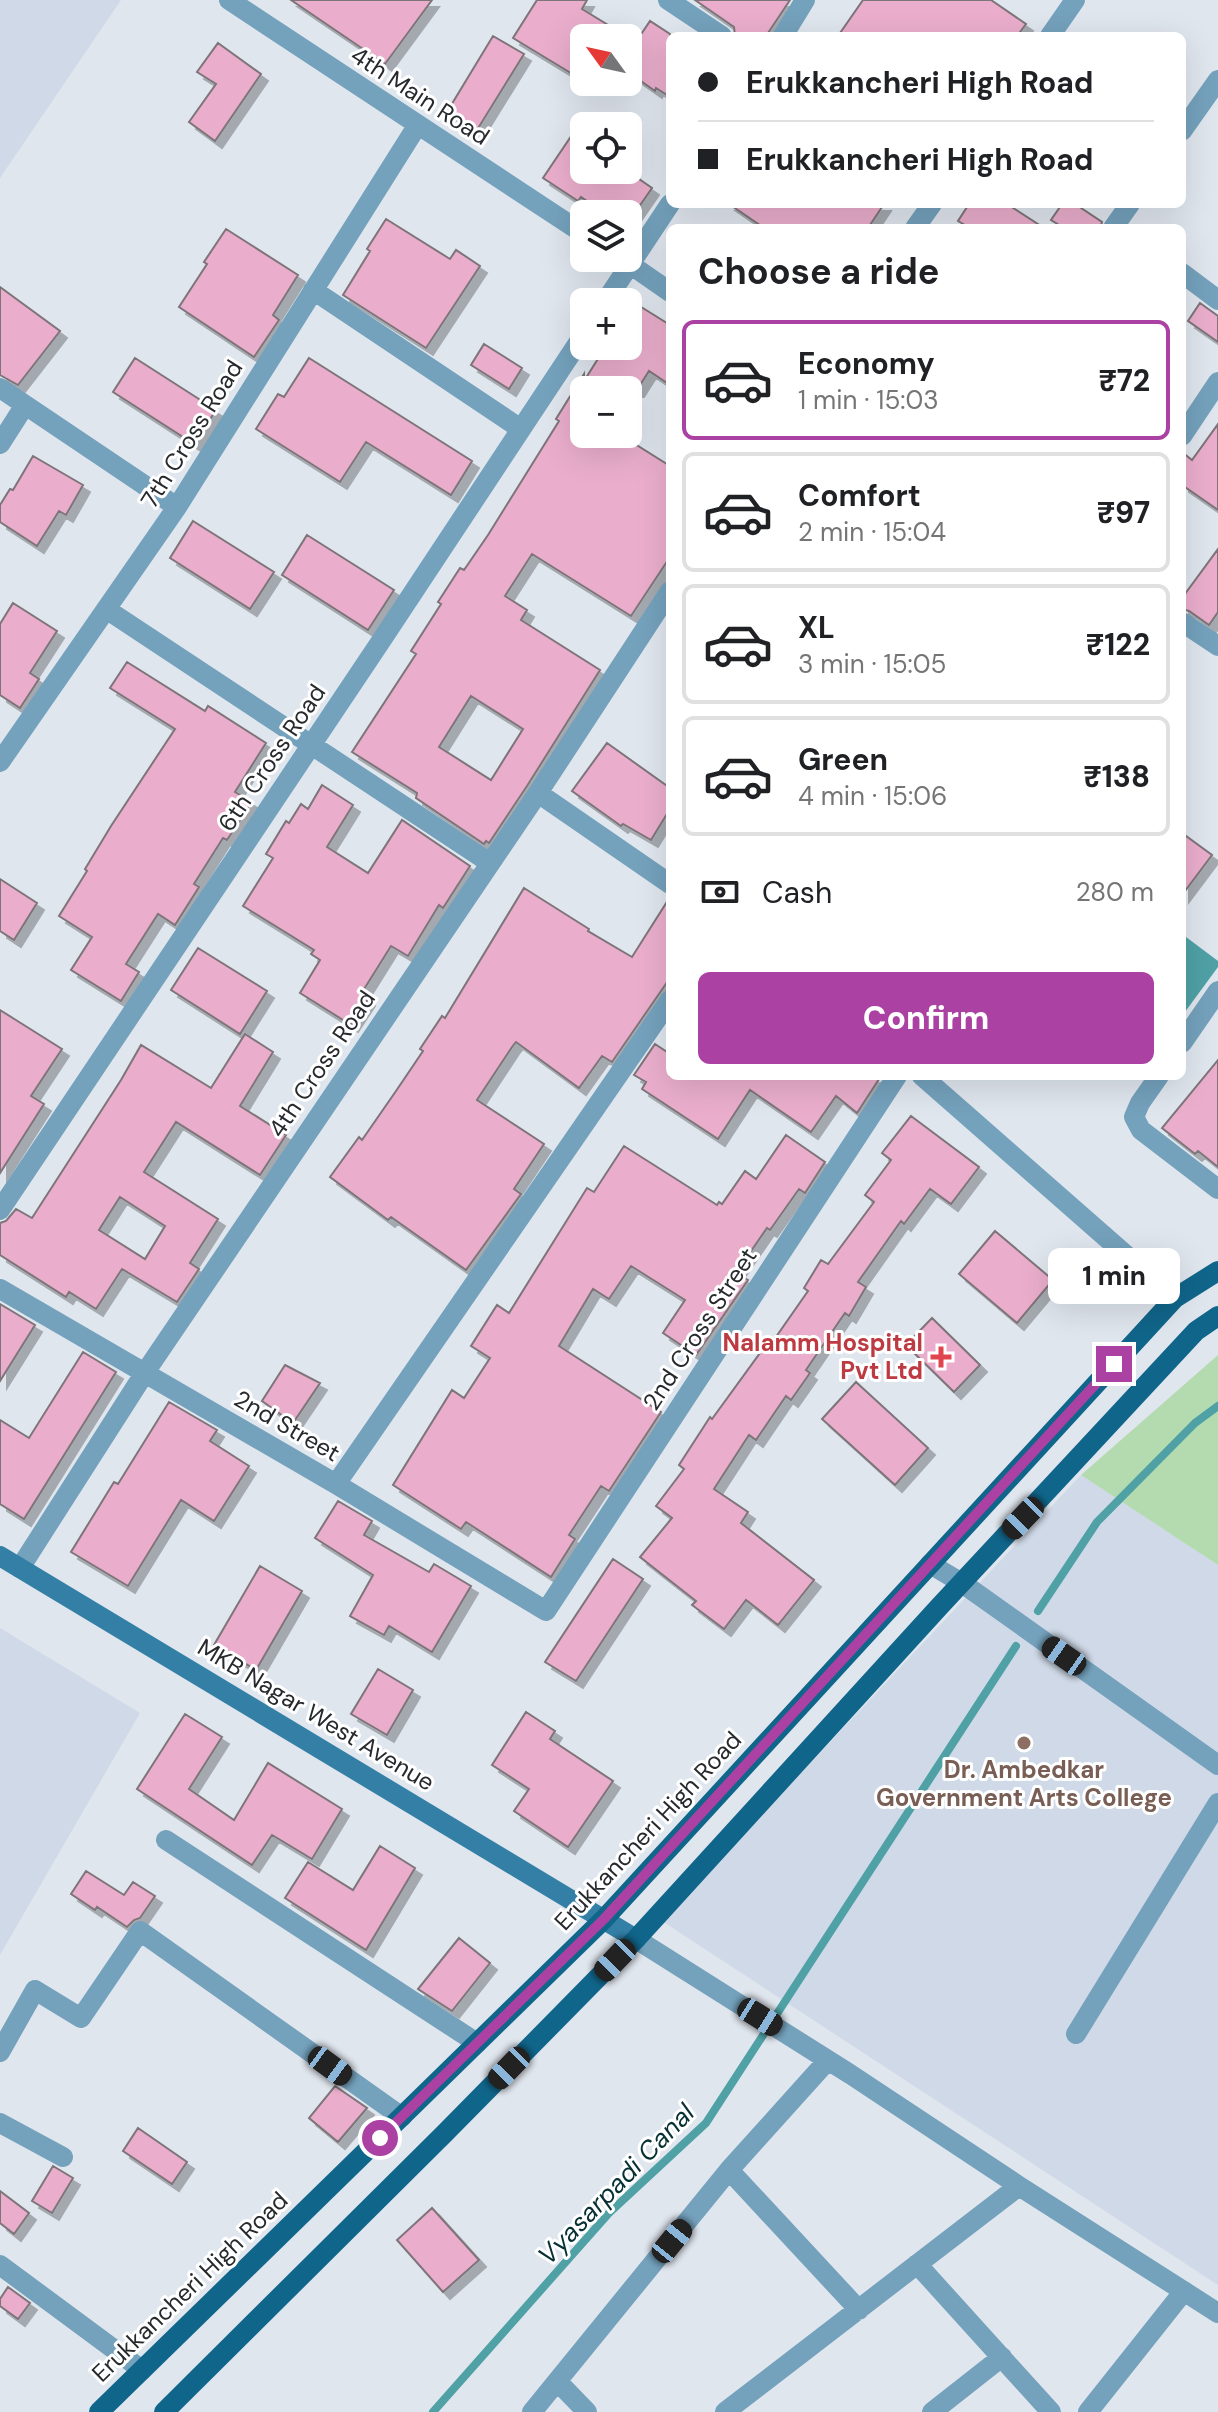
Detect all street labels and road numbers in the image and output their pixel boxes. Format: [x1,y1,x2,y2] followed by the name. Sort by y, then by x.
[345,39,495,152] street label: 4th Main Road
[134,354,249,513] street label: 7th Cross Road
[211,678,332,837] street label: 6th Cross Road
[261,984,382,1143] street label: 4th Cross Road
[636,1242,764,1416] street label: 2nd Cross Street
[229,1383,346,1468] street label: 2nd Street
[192,1632,440,1798] street label: MKB Nagar West Avenue
[547,1725,748,1937] street label: Erukkancheri High Road
[85,2185,294,2388] street label: Erukkancheri High Road

